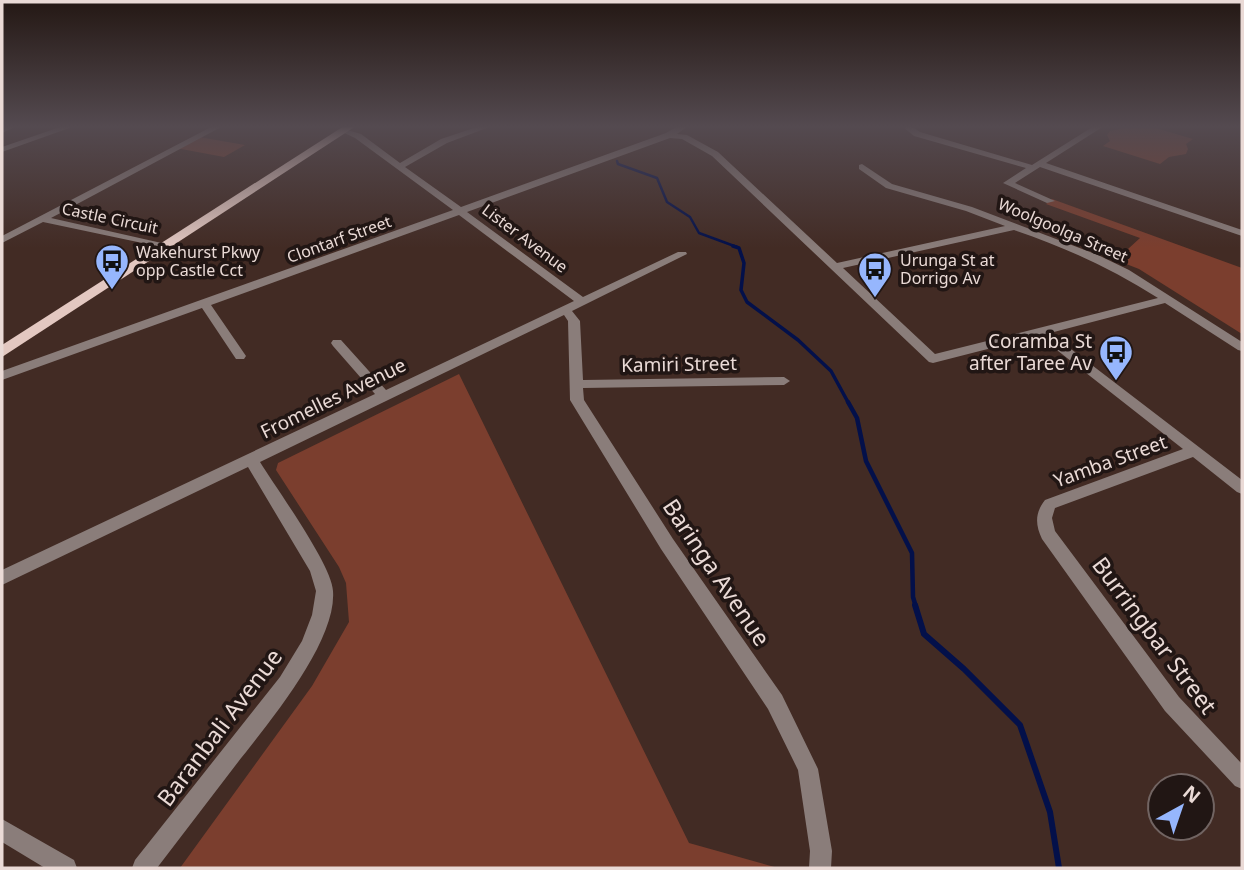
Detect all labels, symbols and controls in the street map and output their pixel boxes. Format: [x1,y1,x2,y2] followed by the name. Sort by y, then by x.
[995,193,1131,267] street label: Woolgoolga Street
[60,197,160,239] street label: Castle Circuit
[478,199,572,277] street label: Lister Avenue
[284,210,394,268] street label: Clontarf Street
[136,241,261,281] place label: Wakehurst Pkwy opp Castle Cct
[93,242,131,291] bus stop icon: Wakehurst Pkwy opp Castle Cct
[900,249,995,289] place label: Urunga St at Dorrigo Av
[856,250,894,299] bus stop icon: Urunga St at Dorrigo Av
[969,328,1092,376] place label: Coramba St after Taree Av
[1097,333,1135,382] bus stop icon: Coramba St after Taree Av
[621,350,737,378] street label: Kamiri Street
[256,352,410,444] street label: Fromelles Avenue
[1050,428,1170,493] street label: Yamba Street
[656,492,778,652] street label: Baringa Avenue
[1085,550,1225,720] street label: Burringbar Street
[149,642,289,812] street label: Baranbali Avenue
[1146,772,1216,842] north arrow
[1178,779,1206,809] text: N

